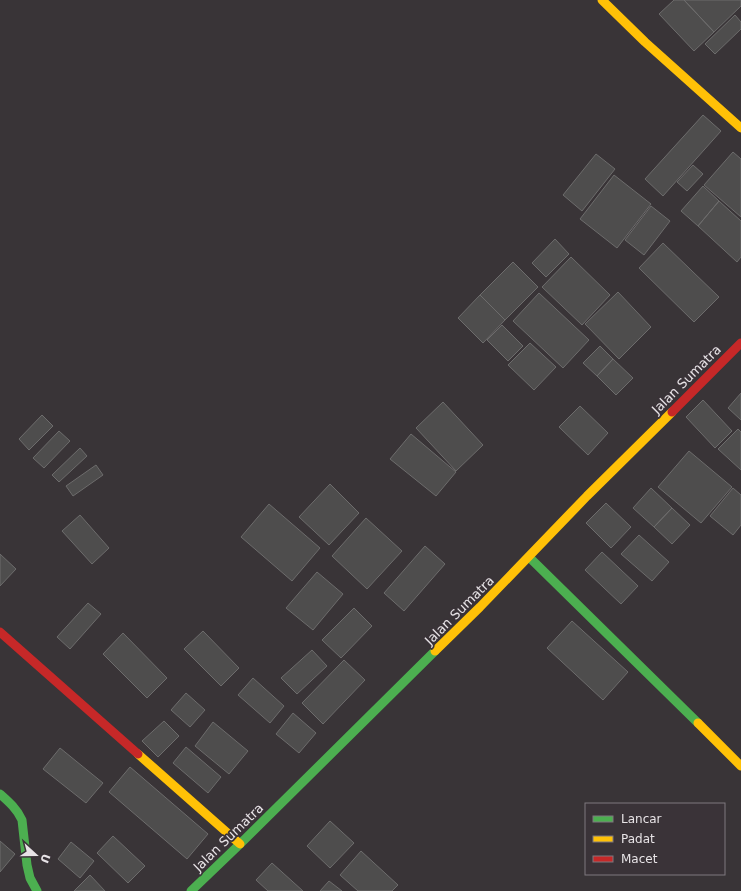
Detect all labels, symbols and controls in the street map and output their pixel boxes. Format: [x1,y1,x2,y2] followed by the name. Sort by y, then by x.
[648,342,724,418] street label: Jalan Sumatra
[421,573,497,649] street label: Jalan Sumatra
[190,800,266,875] street label: Jalan Sumatra
[585,803,725,875] legend
[621,812,662,826] text: Lancar
[621,832,655,846] text: Padat
[16,835,56,875] north arrow
[37,852,53,865] text: U
[621,852,658,866] text: Macet

